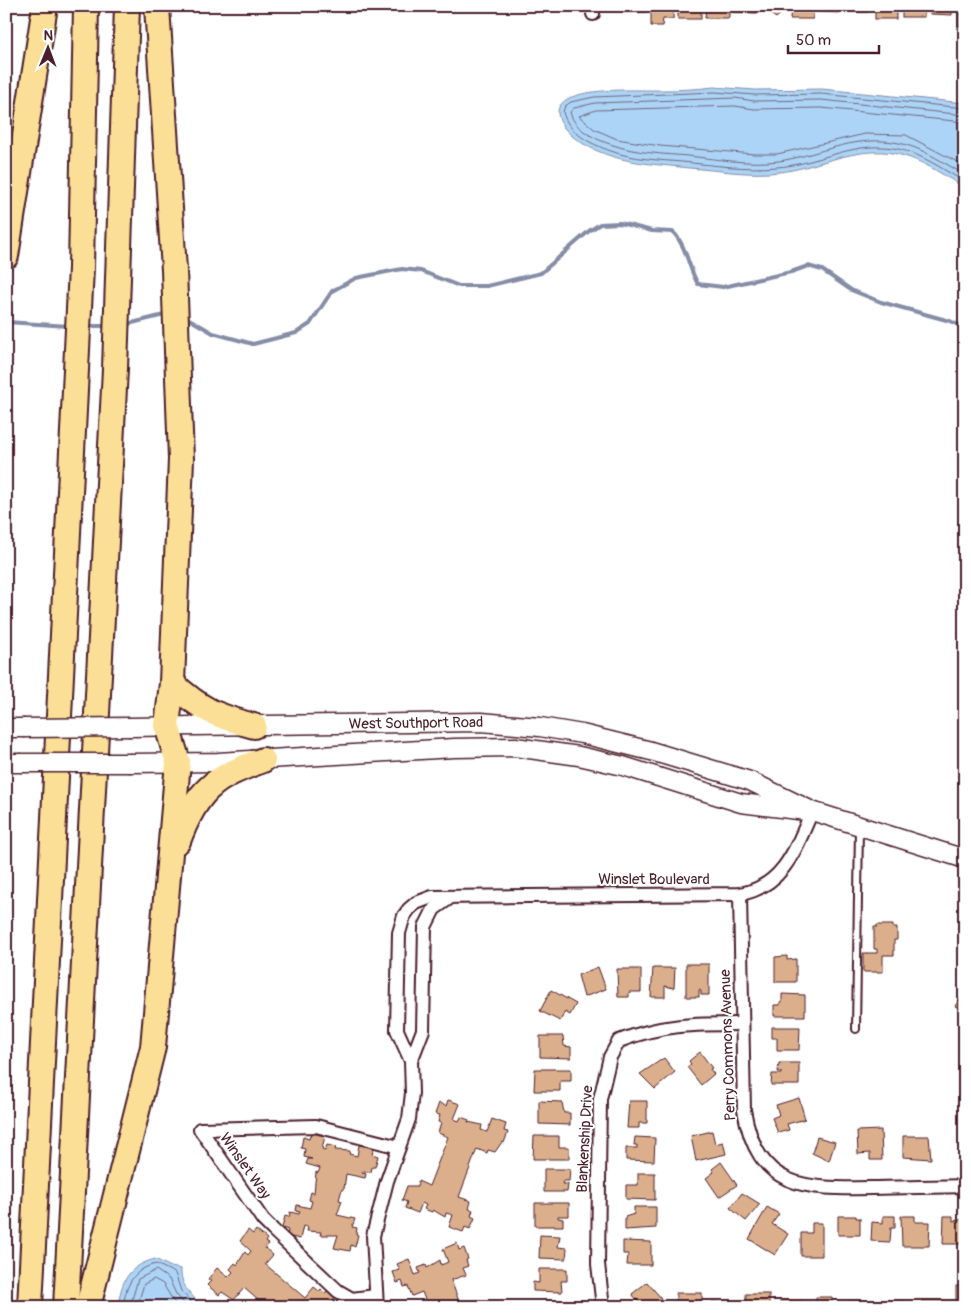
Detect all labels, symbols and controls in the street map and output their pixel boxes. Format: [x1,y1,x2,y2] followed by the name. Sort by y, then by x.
[22,22,72,72] north arrow
[788,22,880,54] scale bar
[43,27,53,44] text: N
[796,31,831,50] text: 50 m
[349,712,483,733] street label: West Southport Road
[598,870,710,889] street label: Winslet Boulevard
[716,968,740,1121] street label: Perry Commons Avenue
[573,1084,597,1193] street label: Blankenship Drive
[215,1129,275,1203] street label: Winslet Way

